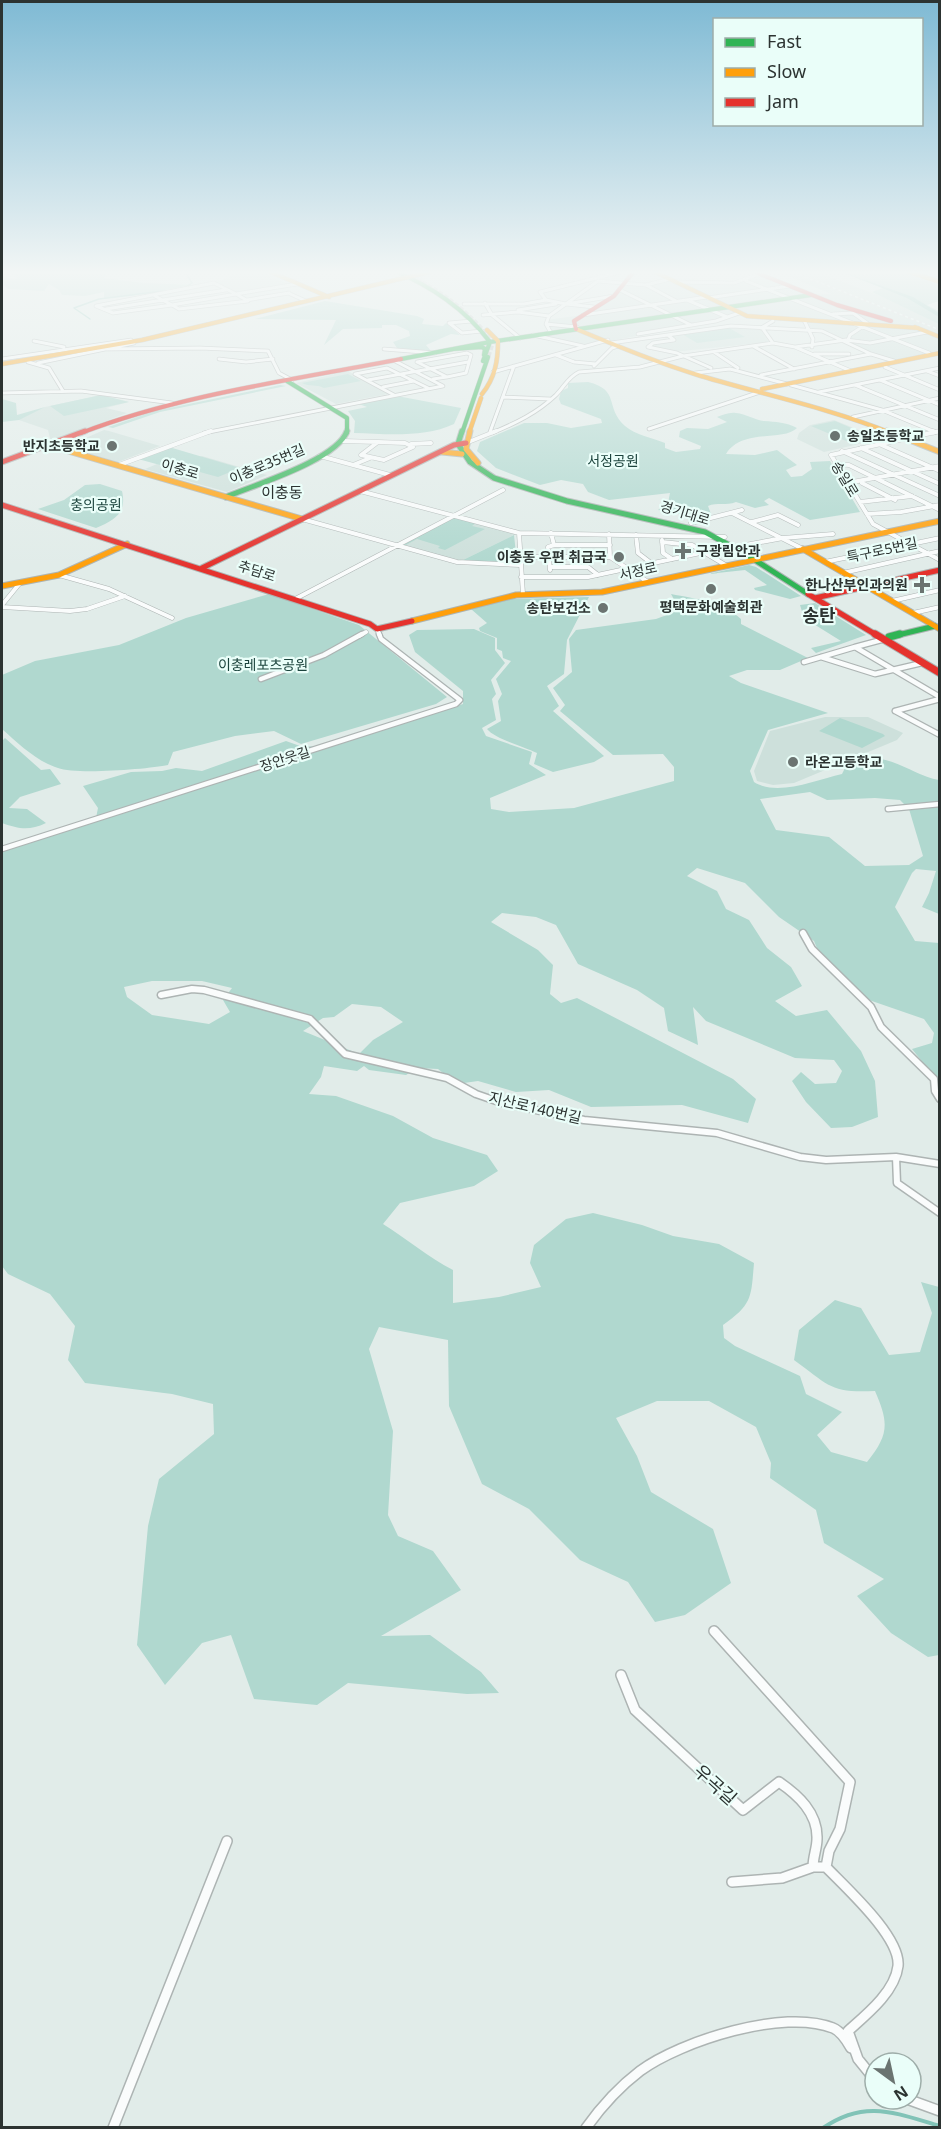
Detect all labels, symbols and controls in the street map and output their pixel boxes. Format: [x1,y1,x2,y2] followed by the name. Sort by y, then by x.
[713,18,923,126] legend
[767,29,802,53] text: Fast
[767,59,806,83] text: Slow
[765,89,799,113] text: Jam
[847,426,924,445] place label: 송일초등학교
[828,429,842,443] marker: 송일초등학교
[23,436,100,455] place label: 반지초등학교
[105,439,119,453] marker: 반지초등학교
[226,439,308,488] street label: 이충로35번길
[587,451,639,470] park label: 서정공원
[159,454,201,483] street label: 이충로
[827,457,864,500] street label: 송일로
[261,482,303,502] district label: 이충동
[70,495,122,514] park label: 충의공원
[658,496,713,529] street label: 경기대로
[845,533,919,566] street label: 특구로5번길
[696,541,761,560] place label: 구광림안과
[674,542,692,560] marker: 구광림안과
[497,547,607,566] place label: 이충동 우편 취급국
[612,550,626,564] marker: 이충동 우편 취급국
[236,556,279,586] street label: 추담로
[617,557,659,584] street label: 서정로
[805,575,908,594] place label: 한나산부인과의원
[913,576,931,594] marker: 한나산부인과의원
[704,582,718,596] marker: 평택문화예술회관
[659,597,763,616] place label: 평택문화예술회관
[527,598,591,617] place label: 송탄보건소
[596,601,610,615] marker: 송탄보건소
[802,603,836,627] district label: 송탄
[218,655,308,674] park label: 이충레포츠공원
[257,742,312,776] street label: 장안웃길
[805,752,882,771] place label: 라온고등학교
[786,755,800,769] marker: 라온고등학교
[487,1087,584,1127] street label: 지산로140번길
[689,1759,742,1810] street label: 우곡길
[863,2051,923,2111] north arrow
[890,2081,913,2106] text: N

